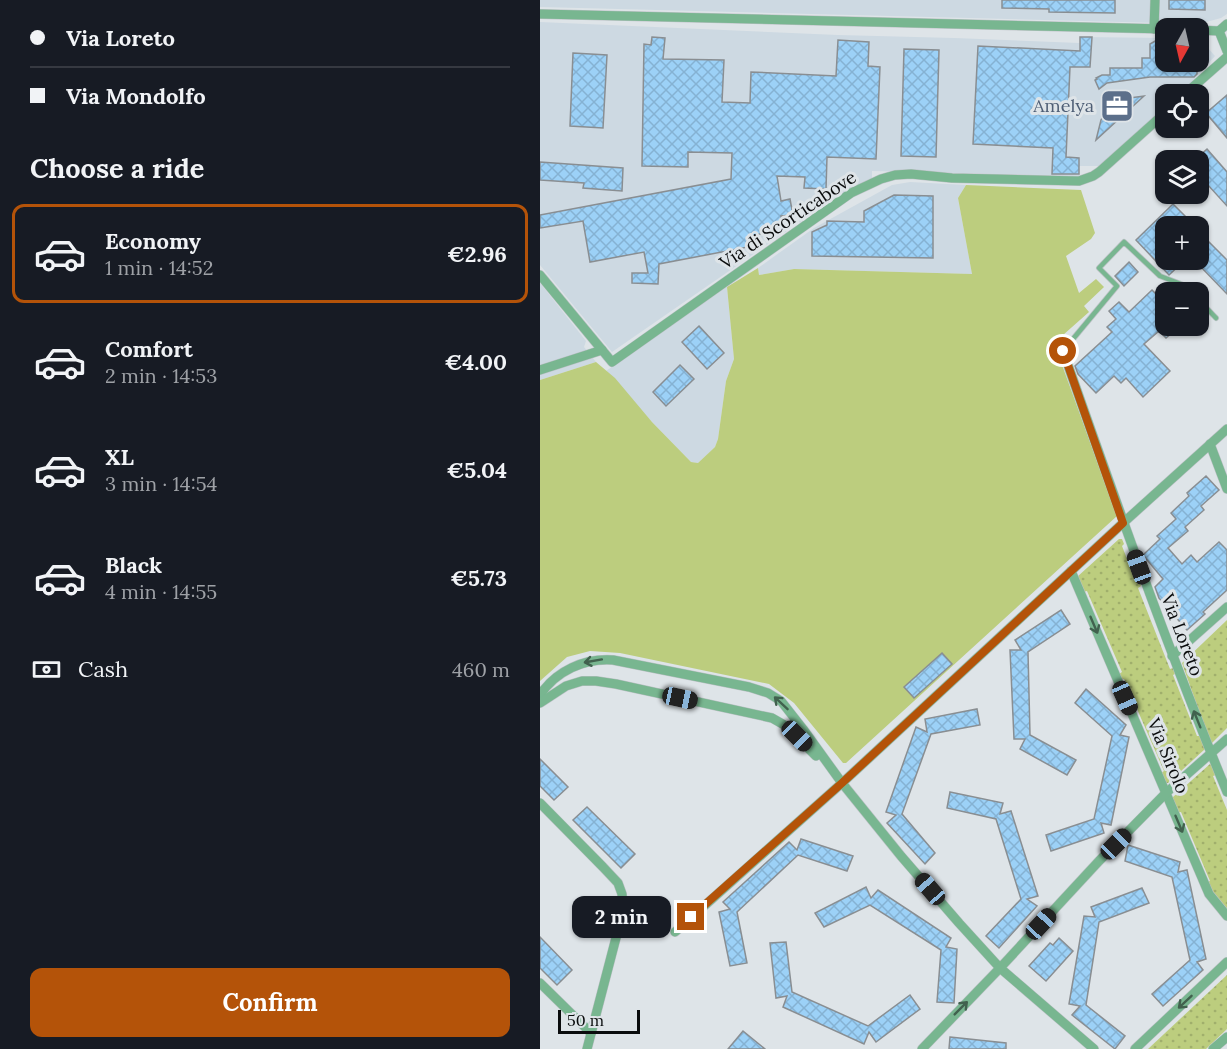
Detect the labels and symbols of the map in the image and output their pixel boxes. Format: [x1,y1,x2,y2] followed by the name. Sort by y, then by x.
[1155,18,1209,72] north arrow
[1099,88,1135,124] office icon: Amelya
[1032,94,1094,117] place label: Amelya
[714,165,861,274] street label: Via di Scorticabove
[1049,337,1076,364] route start
[1124,547,1154,587] car
[1156,589,1209,679] street label: Via Loreto
[1089,615,1100,633] one-way arrow
[584,656,603,667] one-way arrow
[1109,678,1141,718] car
[661,685,699,711] car
[773,696,788,710] one-way arrow
[1191,710,1202,728] one-way arrow
[1142,714,1195,797] street label: Via Sirolo
[778,717,816,755] car
[1174,814,1185,832] one-way arrow
[1097,825,1135,863] car
[911,870,949,908] car
[571,896,670,938] callout: 2 min
[677,903,704,930] route end
[1022,905,1060,943] car
[1177,995,1192,1009] one-way arrow
[953,1001,968,1016] one-way arrow
[558,1007,640,1034] scale bar

